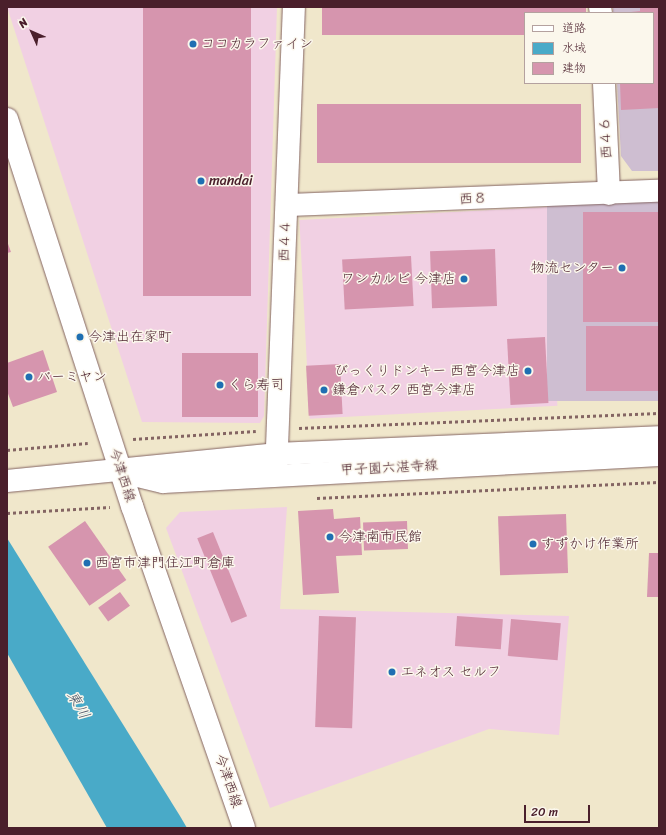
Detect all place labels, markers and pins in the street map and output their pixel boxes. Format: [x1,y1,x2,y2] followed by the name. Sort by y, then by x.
[201,36,313,52] place label: ココカラファイン
[188,39,198,49] marker: ココカラファイン
[209,173,253,189] place label: mandai
[196,176,206,186] marker: mandai
[530,260,614,276] place label: 物流センター
[617,263,627,273] marker: 物流センター
[340,271,456,287] place label: ワンカルビ 今津店
[459,274,469,284] marker: ワンカルビ 今津店
[88,329,172,345] place label: 今津出在家町
[75,332,85,342] marker: 今津出在家町
[334,363,520,379] place label: びっくりドンキー 西宮今津店
[523,366,533,376] marker: びっくりドンキー 西宮今津店
[37,369,107,385] place label: バーミヤン
[24,372,34,382] marker: バーミヤン
[228,377,284,393] place label: くら寿司
[215,380,225,390] marker: くら寿司
[332,382,476,398] place label: 鎌倉パスタ 西宮今津店
[319,385,329,395] marker: 鎌倉パスタ 西宮今津店
[338,529,422,545] place label: 今津南市民館
[325,532,335,542] marker: 今津南市民館
[541,536,639,552] place label: すずかけ作業所
[528,539,538,549] marker: すずかけ作業所
[95,555,235,571] place label: 西宮市津門住江町倉庫
[82,558,92,568] marker: 西宮市津門住江町倉庫
[400,664,502,680] place label: エネオス セルフ
[387,667,397,677] marker: エネオス セルフ

